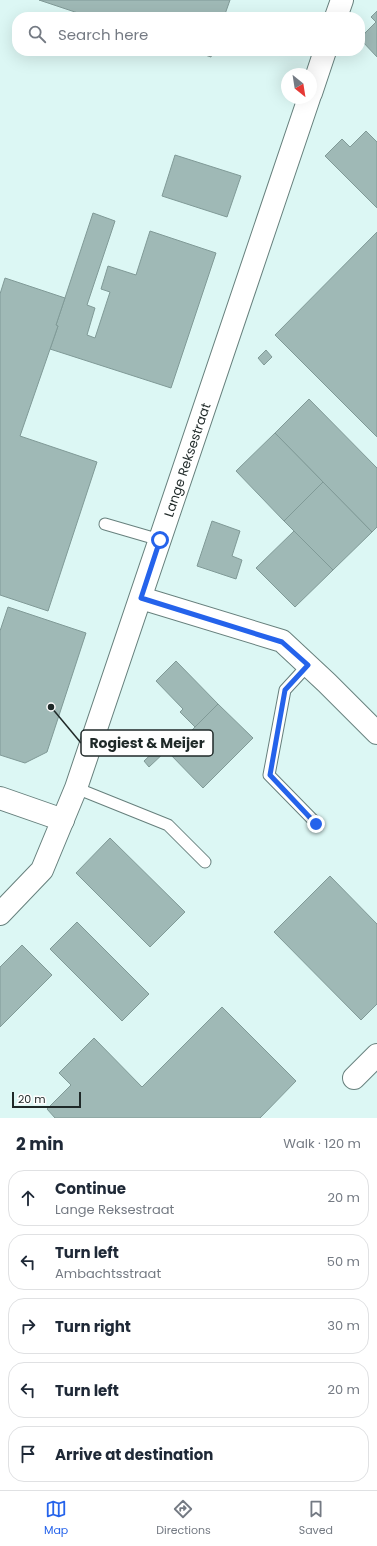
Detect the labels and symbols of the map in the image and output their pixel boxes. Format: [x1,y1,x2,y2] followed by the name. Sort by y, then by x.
[281,68,317,104] north arrow
[159,400,215,520] street label: Lange Reksestraat
[151,531,169,549] route start
[81,730,213,756] callout: Rogiest & Meijer
[89,733,205,753] text: Rogiest & Meijer
[307,815,325,833] route end
[12,1090,81,1109] scale bar

